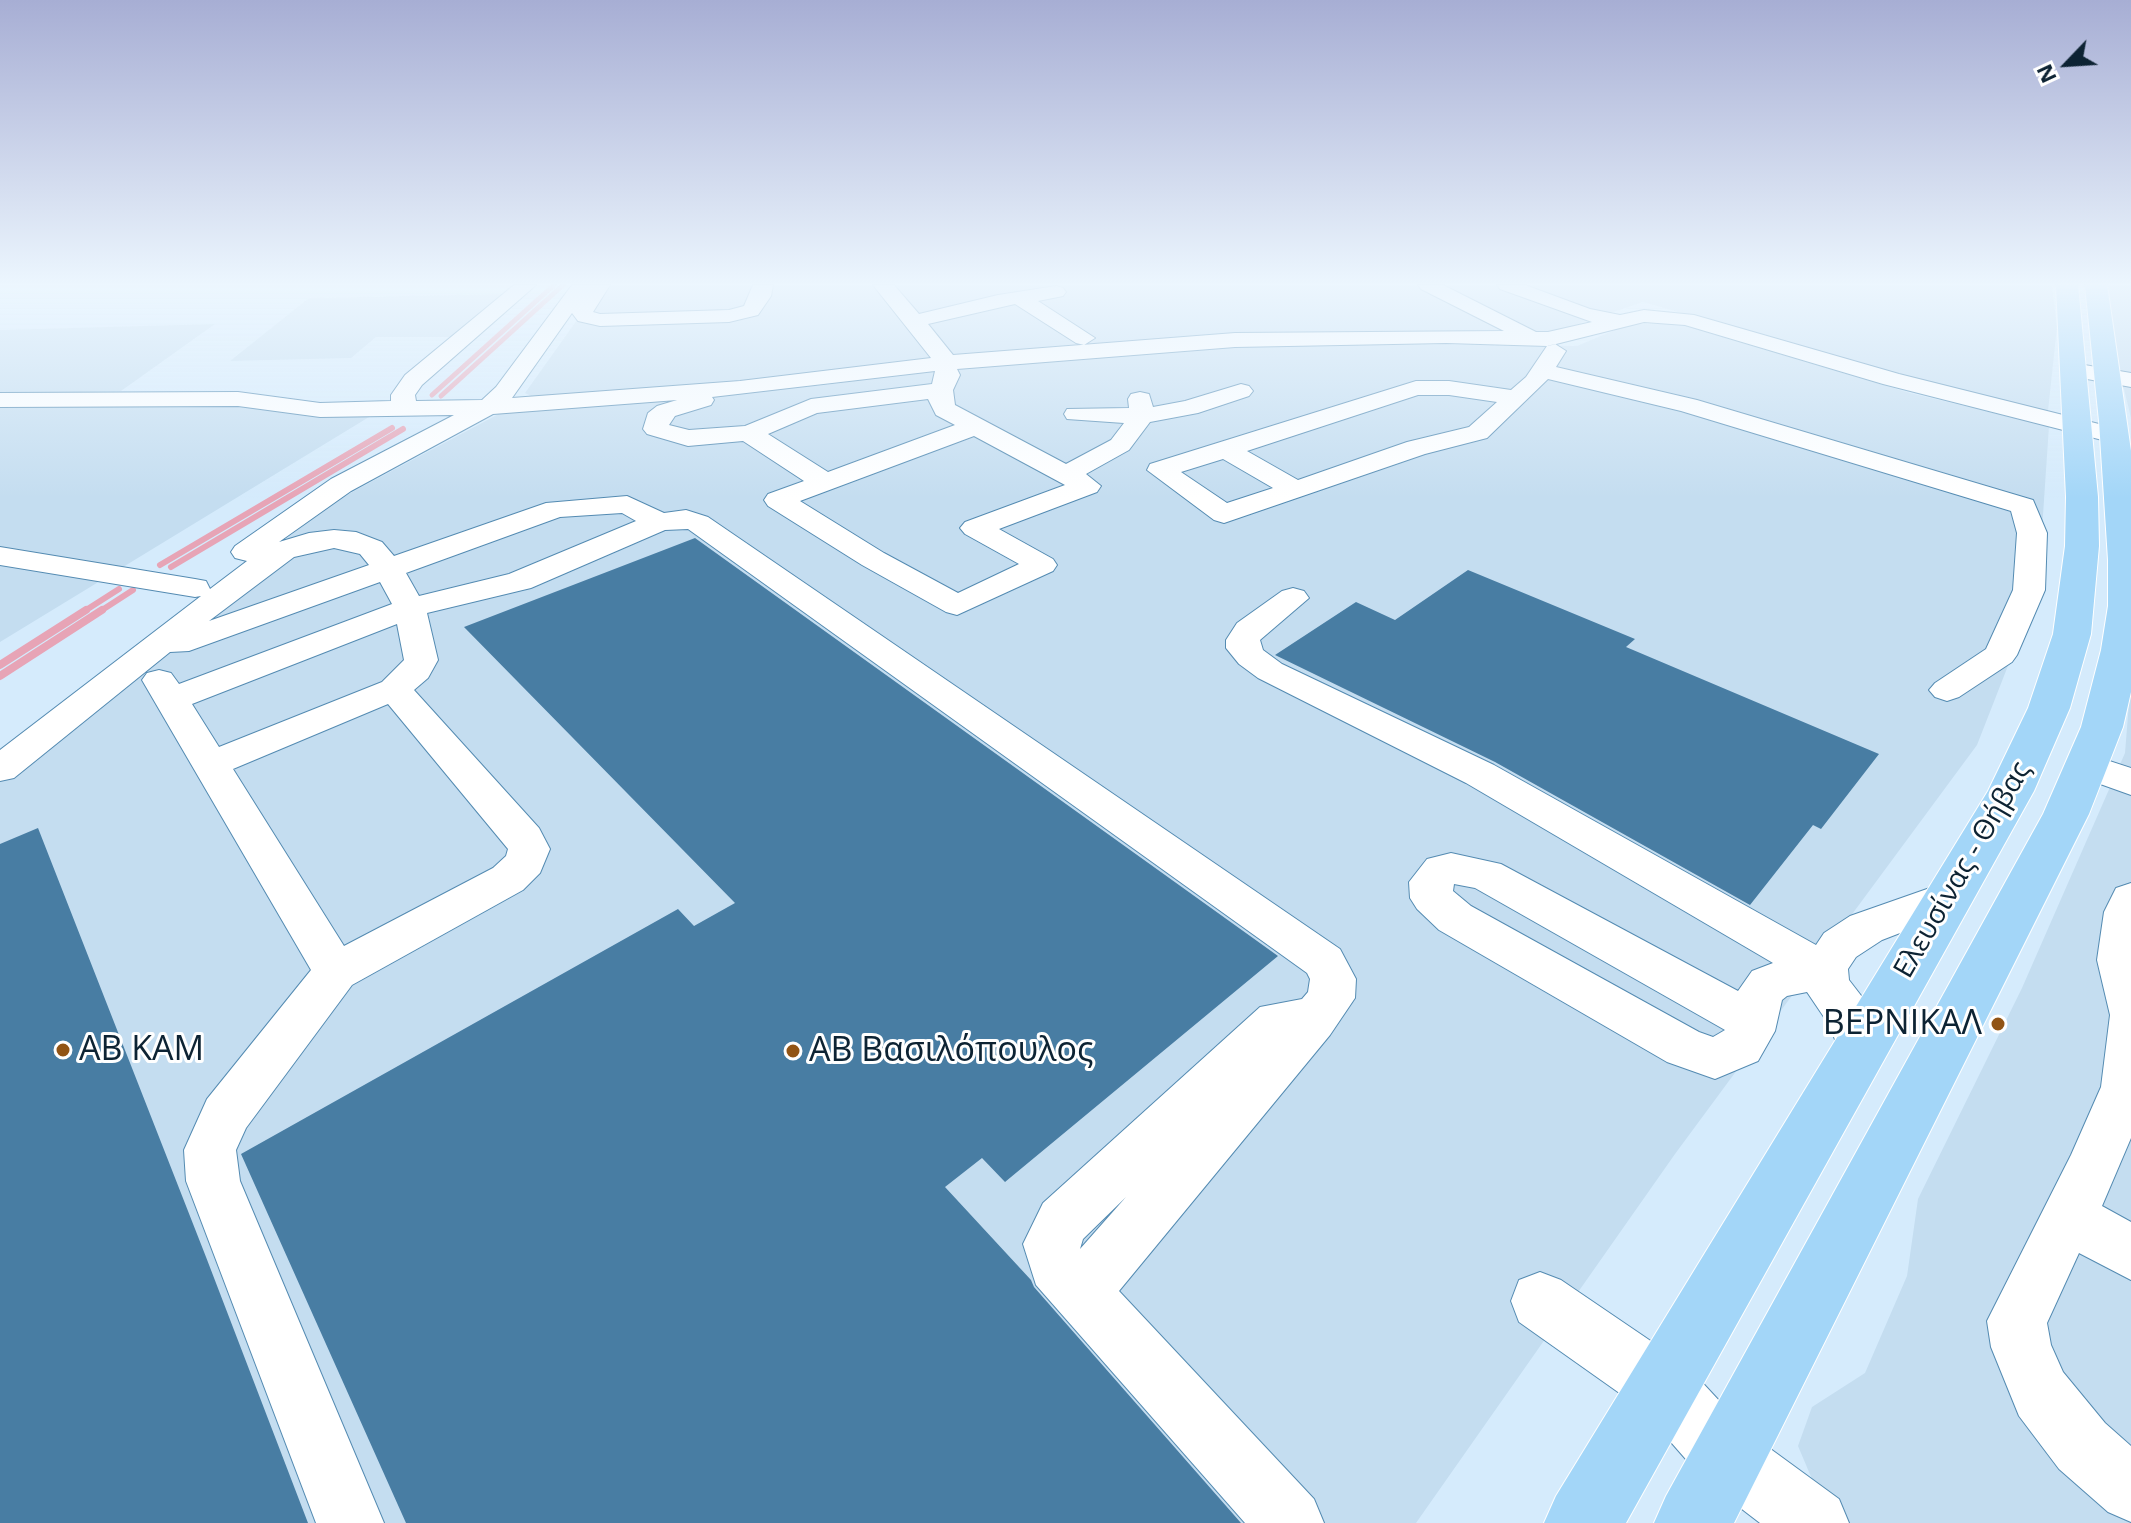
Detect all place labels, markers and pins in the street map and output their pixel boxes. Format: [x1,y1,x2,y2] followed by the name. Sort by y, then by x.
[1823,1004,1982,1044] place label: ΒΕΡΝΙΚΑΛ
[1989,1015,2007,1033] marker: ΒΕΡΝΙΚΑΛ
[79,1030,204,1070] place label: ΑΒ ΚΑΜ
[809,1031,1093,1071] place label: ΑΒ Βασιλόπουλος
[54,1041,72,1059] marker: ΑΒ ΚΑΜ
[784,1042,802,1060] marker: ΑΒ Βασιλόπουλος

